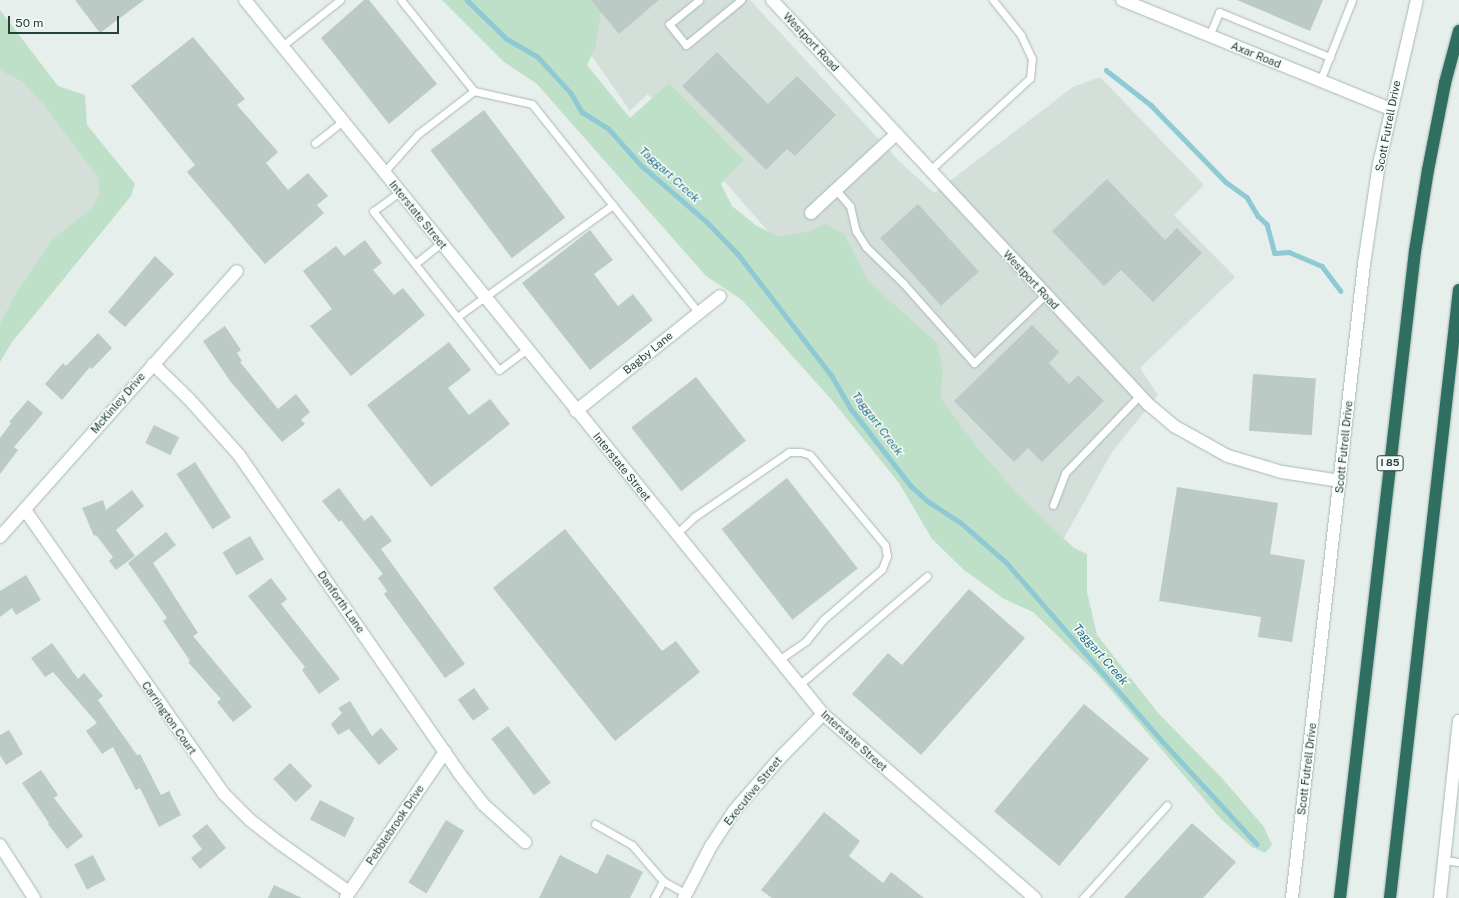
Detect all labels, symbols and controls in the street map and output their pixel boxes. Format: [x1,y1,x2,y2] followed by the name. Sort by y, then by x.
[10,8,121,34] scale bar
[780,10,842,74] street label: Westport Road
[15,16,43,30] text: 50 m
[1229,39,1283,71] street label: Axar Road
[1373,79,1403,173] street label: Scott Futrell Drive
[636,144,702,206] water label: Taggart Creek
[386,178,450,252] street label: Interstate Street
[1000,248,1062,312] street label: Westport Road
[620,329,676,377] street label: Bagby Lane
[88,370,148,436] street label: McKinley Drive
[848,389,906,459] water label: Taggart Creek
[1333,400,1355,494] street label: Scott Futrell Drive
[590,430,654,504] street label: Interstate Street
[1376,455,1404,471] road number: I 85
[315,568,367,636] street label: Danforth Lane
[1069,621,1131,689] water label: Taggart Creek
[139,679,199,757] street label: Carrington Court
[818,708,890,774] street label: Interstate Street
[1295,722,1319,816] street label: Scott Futrell Drive
[721,754,785,828] street label: Executive Street
[363,782,427,868] street label: Pebblebrook Drive

